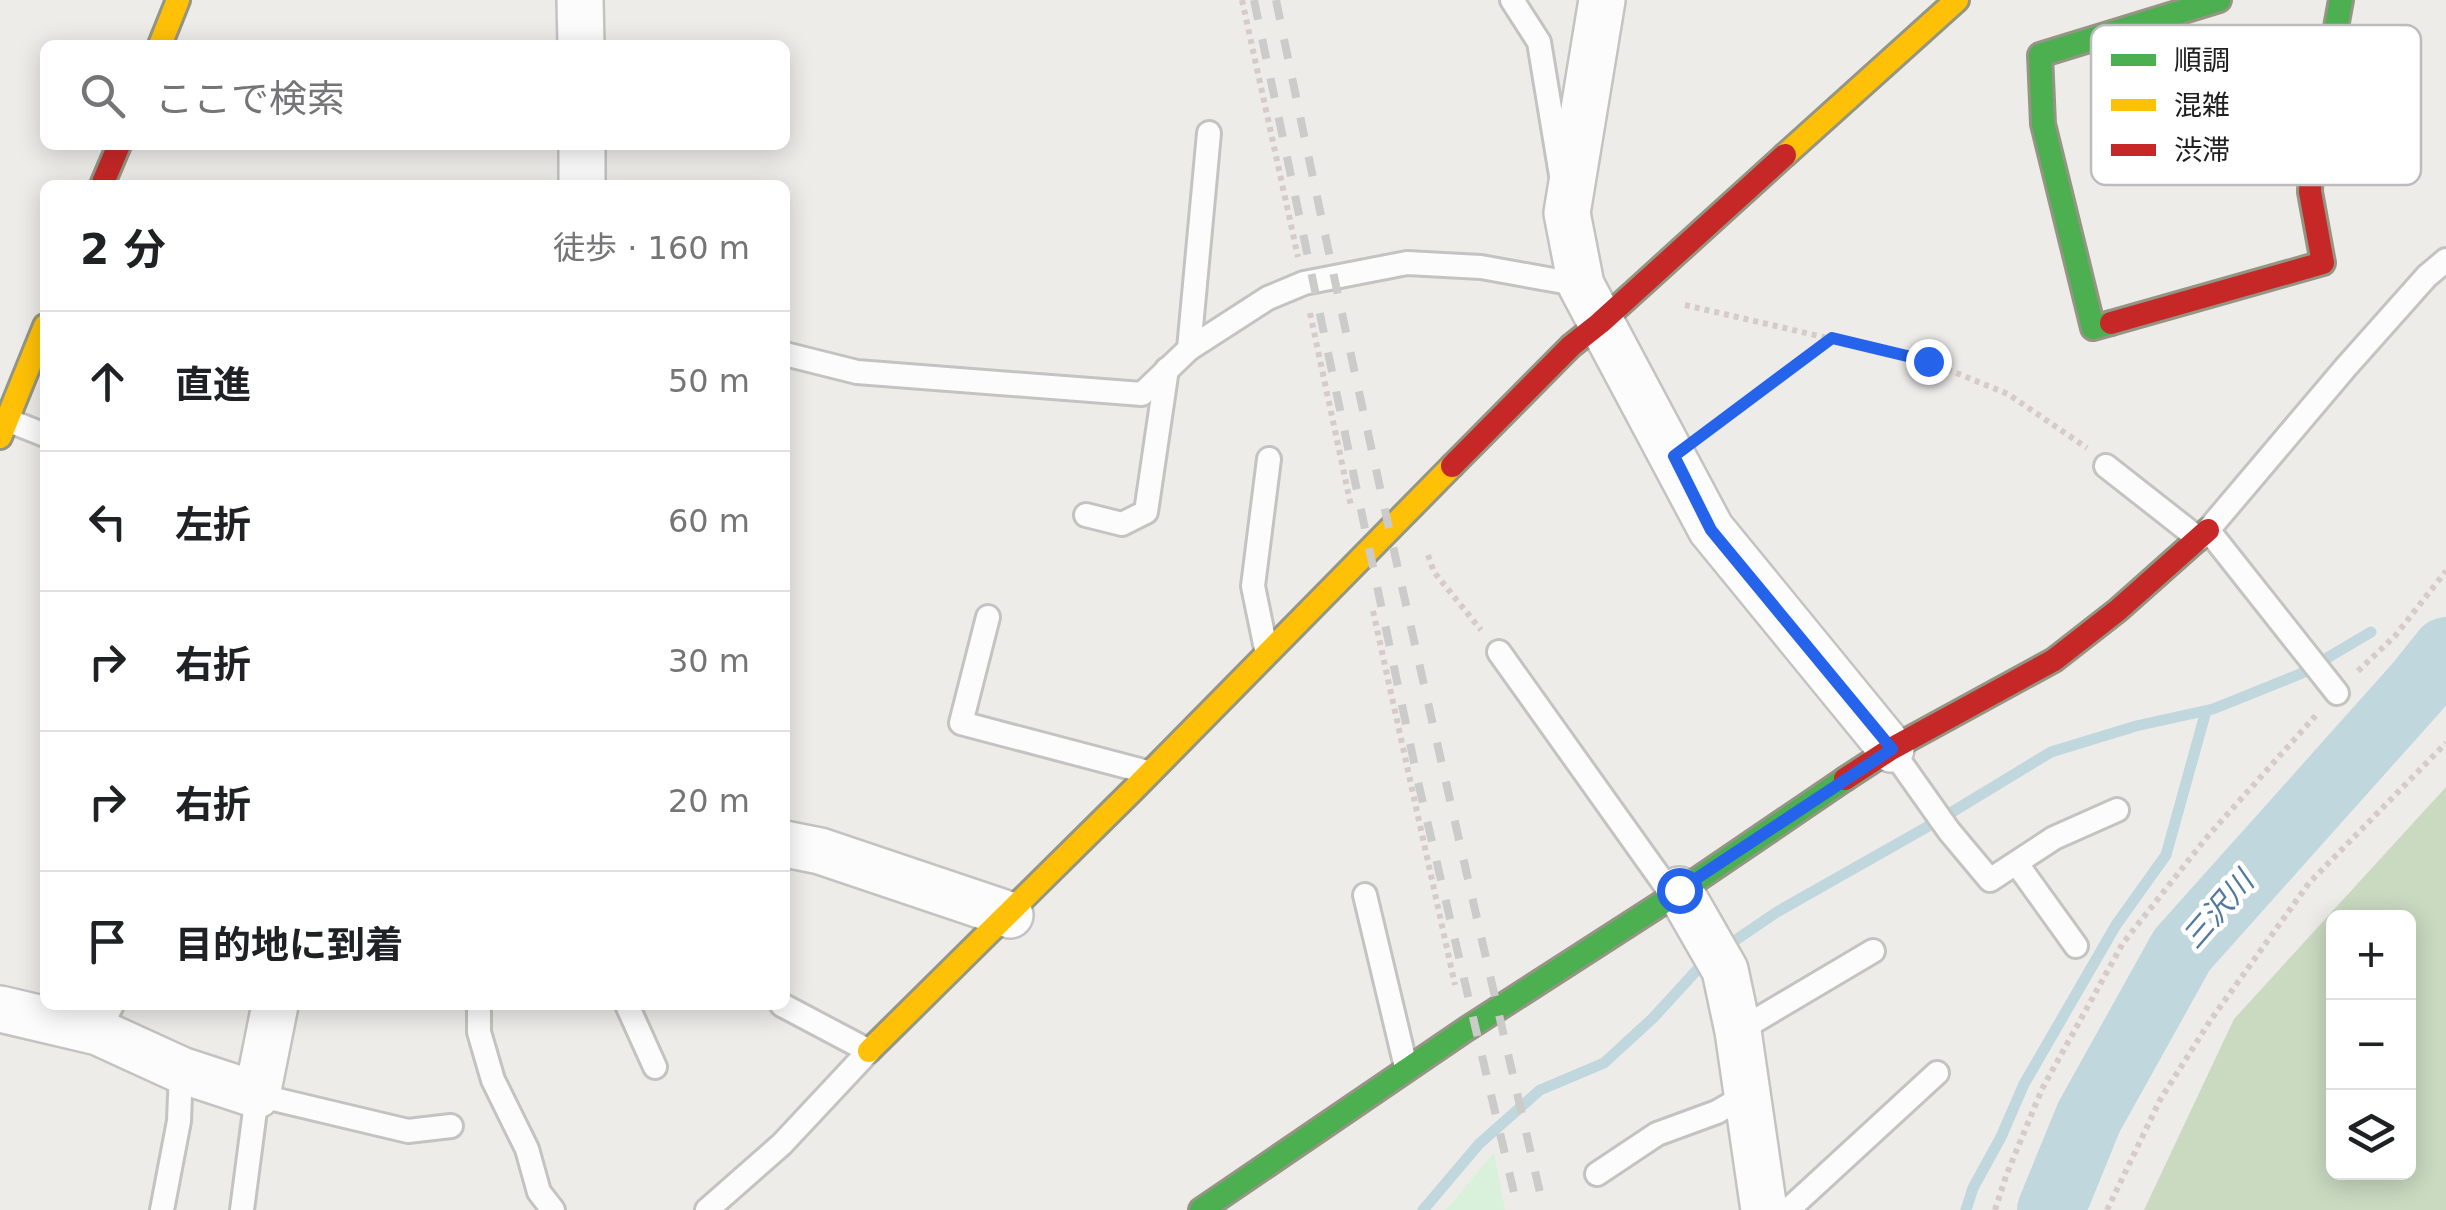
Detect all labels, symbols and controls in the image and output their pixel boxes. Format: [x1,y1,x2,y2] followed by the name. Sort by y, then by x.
[2091,25,2421,185] legend
[40,40,790,150] search box
[2174,44,2230,77] text: 順調
[75,68,130,123] icon: search
[155,77,345,121] text: ここで検索
[2174,89,2230,122] text: 混雑
[2174,134,2230,167] text: 渋滞
[80,225,166,274] text: 2 分
[553,229,750,267] text: 徒歩 · 160 m
[1906,339,1952,385] route end
[80,354,135,409] icon: ahead
[668,362,750,400] text: 50 m
[175,363,251,407] text: 直進
[80,494,135,549] icon: left
[668,502,750,540] text: 60 m
[175,503,251,547] text: 左折
[80,634,135,689] icon: right
[668,642,750,680] text: 30 m
[175,643,251,687] text: 右折
[80,774,135,829] icon: right
[668,782,750,820] text: 20 m
[175,783,251,827] text: 右折
[2175,862,2262,955] water label: 三沢川
[1657,868,1703,914] route start
[2326,910,2416,1180] map controls
[2326,910,2416,1000] button: +
[80,914,135,969] icon: arrive
[175,923,403,967] text: 目的地に到着
[2326,1000,2416,1090] button: −
[2326,1090,2416,1180] button: layers

